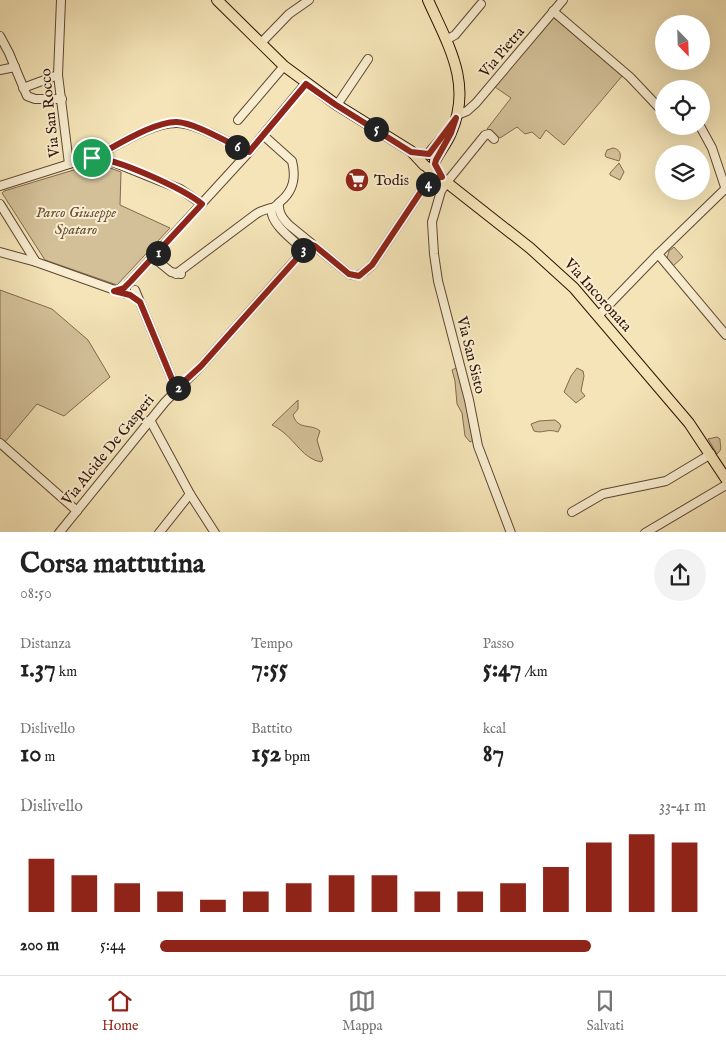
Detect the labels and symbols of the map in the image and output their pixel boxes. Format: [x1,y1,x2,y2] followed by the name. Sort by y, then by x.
[655,15,710,70] north arrow
[475,22,529,82] street label: Via Pietra
[36,68,64,159] street label: Via San Rocco
[364,116,388,142] pin: 5
[224,134,250,160] pin: 6
[71,137,113,179] pin
[344,167,370,193] supermarket icon: Todis
[374,171,409,190] place label: Todis
[416,172,440,196] pin: 4
[36,203,116,239] park label: Parco Giuseppe Spataro
[290,238,316,262] pin: 3
[146,240,170,266] pin: 1
[559,254,636,336] street label: Via Incoronata
[452,313,490,396] street label: Via San Sisto
[166,376,190,400] pin: 2
[57,391,158,510] street label: Via Alcide De Gasperi

